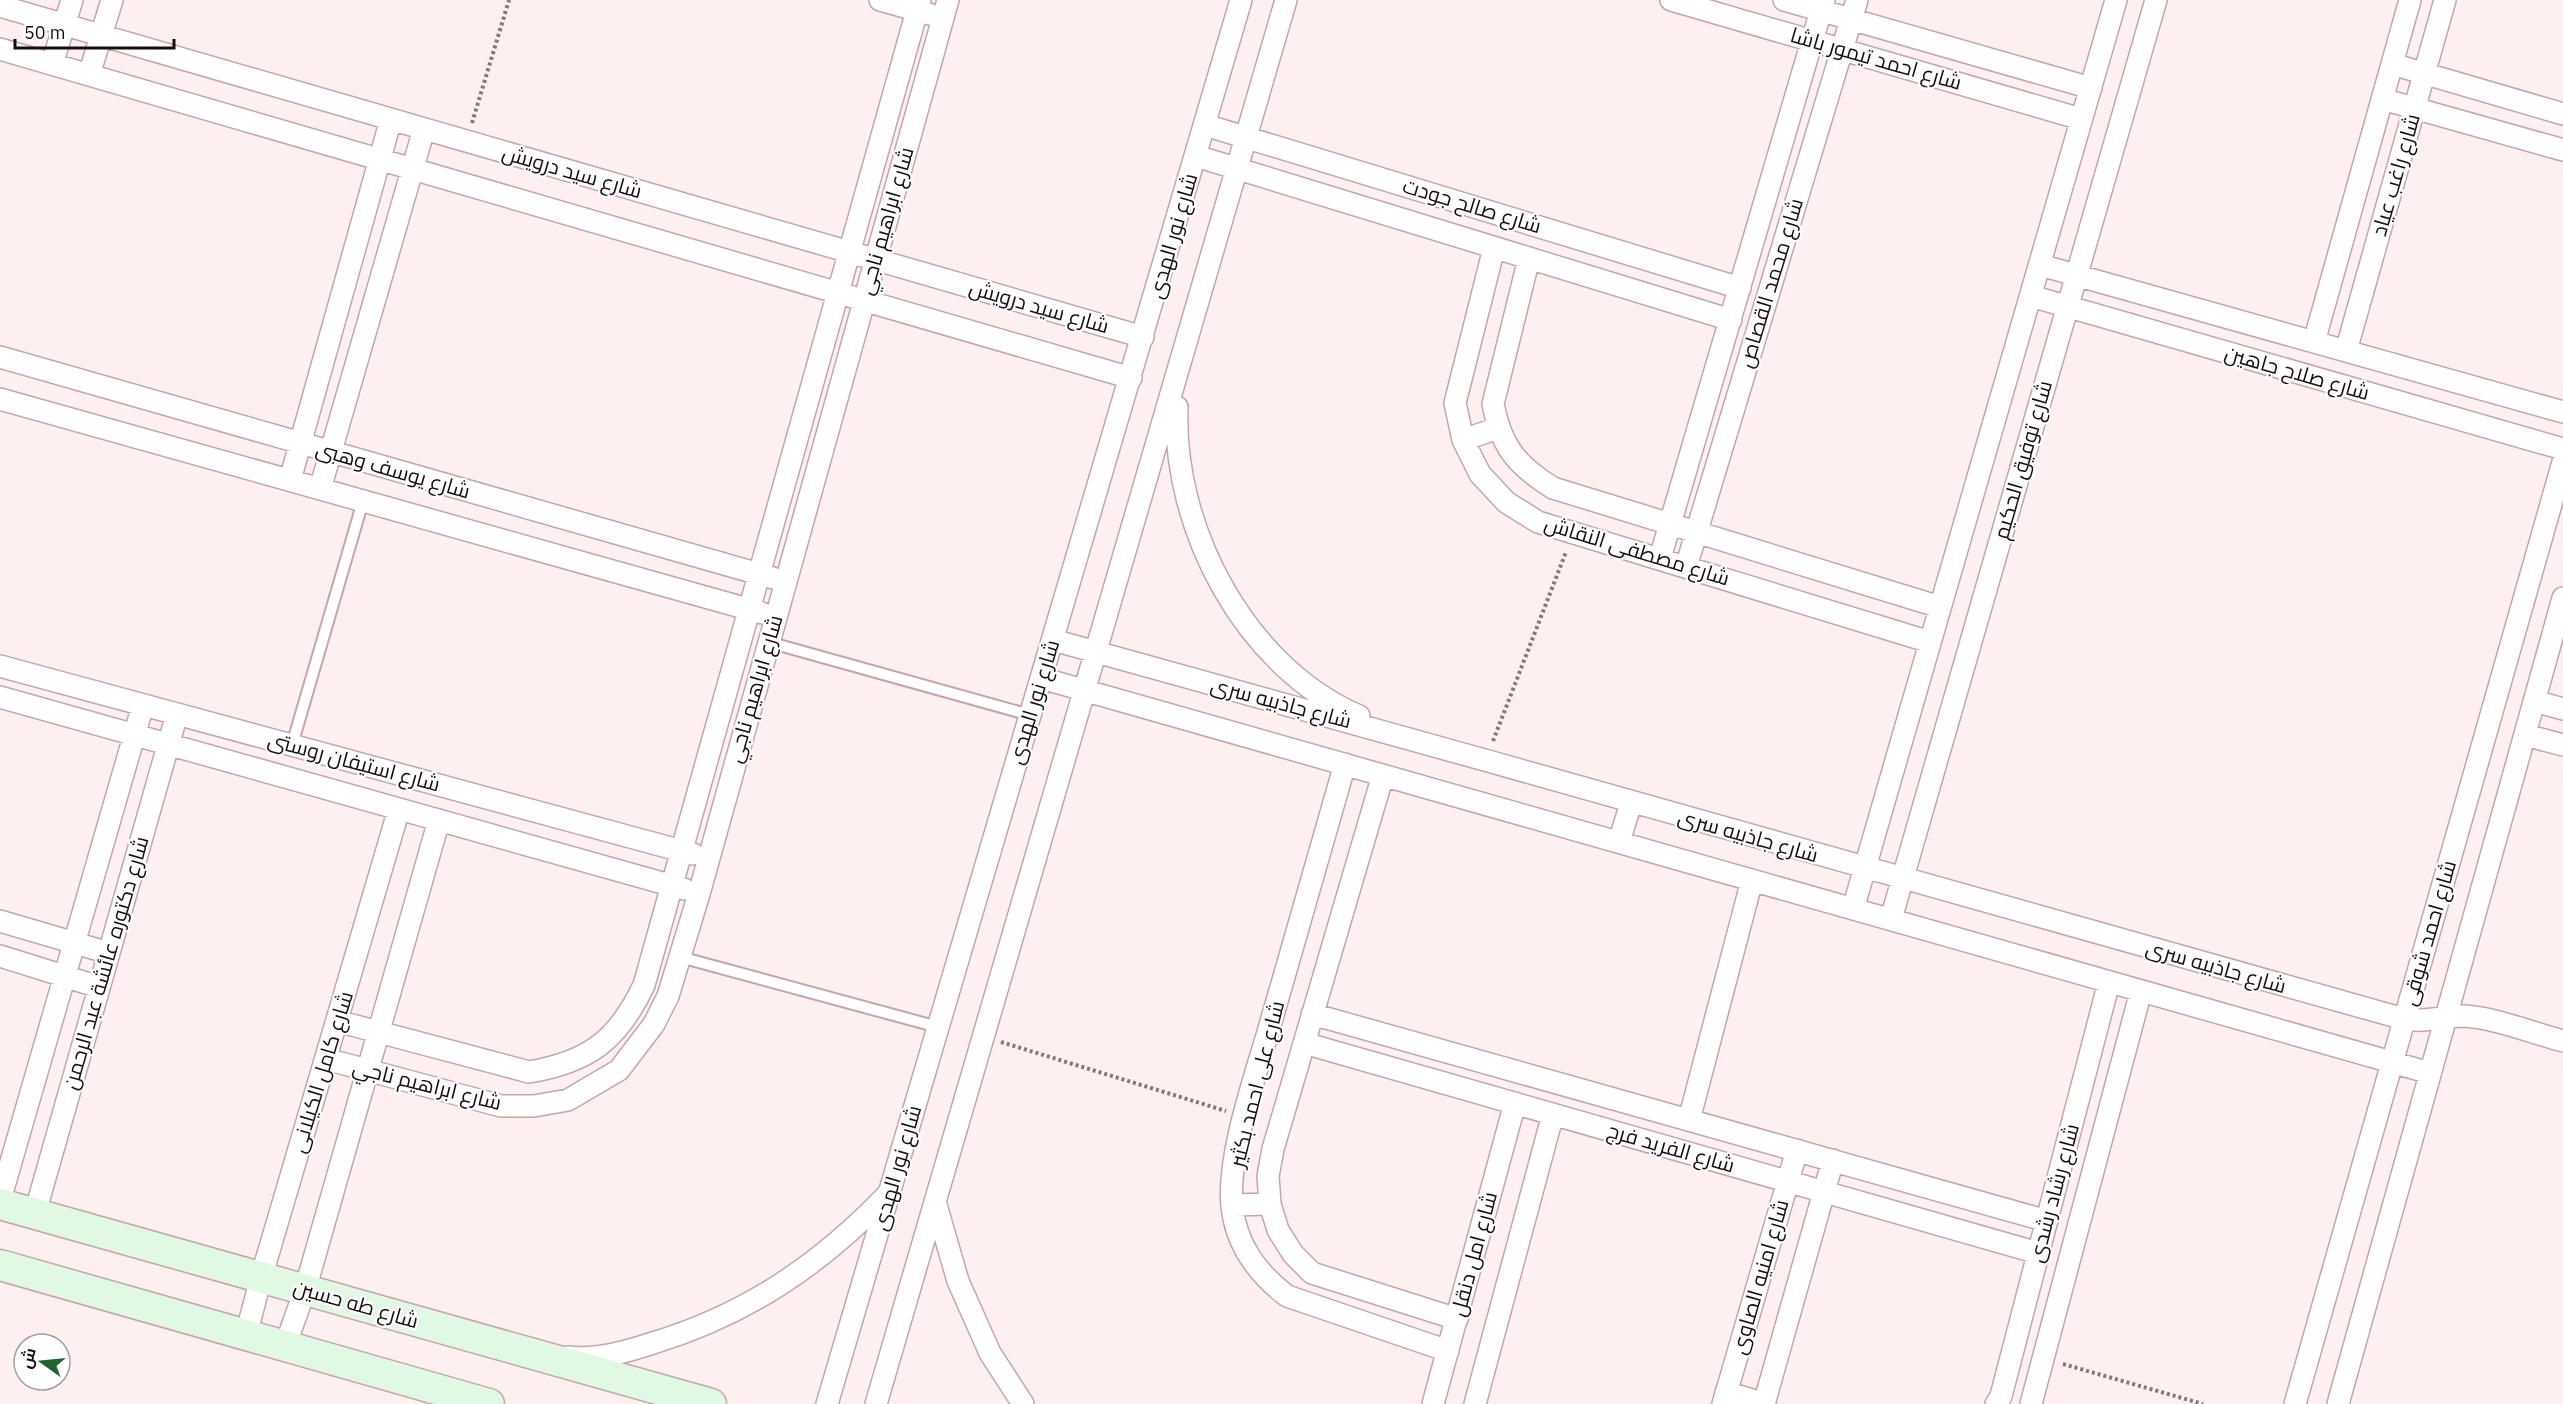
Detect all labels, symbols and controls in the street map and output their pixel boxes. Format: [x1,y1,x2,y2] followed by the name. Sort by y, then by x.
[15,12,174,50] scale bar
[1787,20,1965,97] street label: شارع احمد تيمور باشا
[24,21,66,44] text: 50 m
[2364,110,2427,240] street label: شارع راغب عياد
[499,138,645,205] street label: شارع سيد درويش
[851,144,922,299] street label: شارع ابراهيم ناجي
[1141,170,1204,302] street label: شارع نور الهدى
[1399,171,1545,240] street label: شارع صالح جودت
[1731,194,1810,371] street label: شارع محمد القصاص
[966,273,1112,340] street label: شارع سيد درويش
[2221,338,2373,407] street label: شارع صلاح جاهين
[1986,377,2059,543] street label: شارع توفيق الحكيم
[313,434,474,505] street label: شارع يوسف وهبى
[1541,509,1733,593] street label: شارع مصطفى النقاش
[720,612,791,767] street label: شارع ابراهيم ناجي
[1001,636,1066,768] street label: شارع نور الهدى
[1208,670,1355,735] street label: شارع جاذبيه سرى
[265,725,443,798] street label: شارع استيفان روستى
[1675,802,1822,869] street label: شارع جاذبيه سرى
[55,833,156,1093] street label: شارع دكتوره عائشة عبد الرحمن
[2394,857,2463,1009] street label: شارع احمد شوقى
[2143,933,2290,1000] street label: شارع جاذبيه سرى
[283,987,360,1156] street label: شارع كامل الكيلانى
[1222,997,1291,1171] street label: شارع على احمد بكثير
[349,1052,505,1119] street label: شارع ابراهيم ناجي
[865,1102,928,1234] street label: شارع نور الهدى
[1604,1115,1738,1180] street label: شارع الفريد فرج
[2021,1120,2086,1266] street label: شارع رشاد رشدى
[1443,1188,1504,1320] street label: شارع امل دنقل
[1724,1196,1796,1358] street label: شارع امنيه الصاوى
[290,1272,422,1335] street label: شارع طه حسين
[12,1332,72,1392] north arrow
[15,1346,40,1371] text: ش

